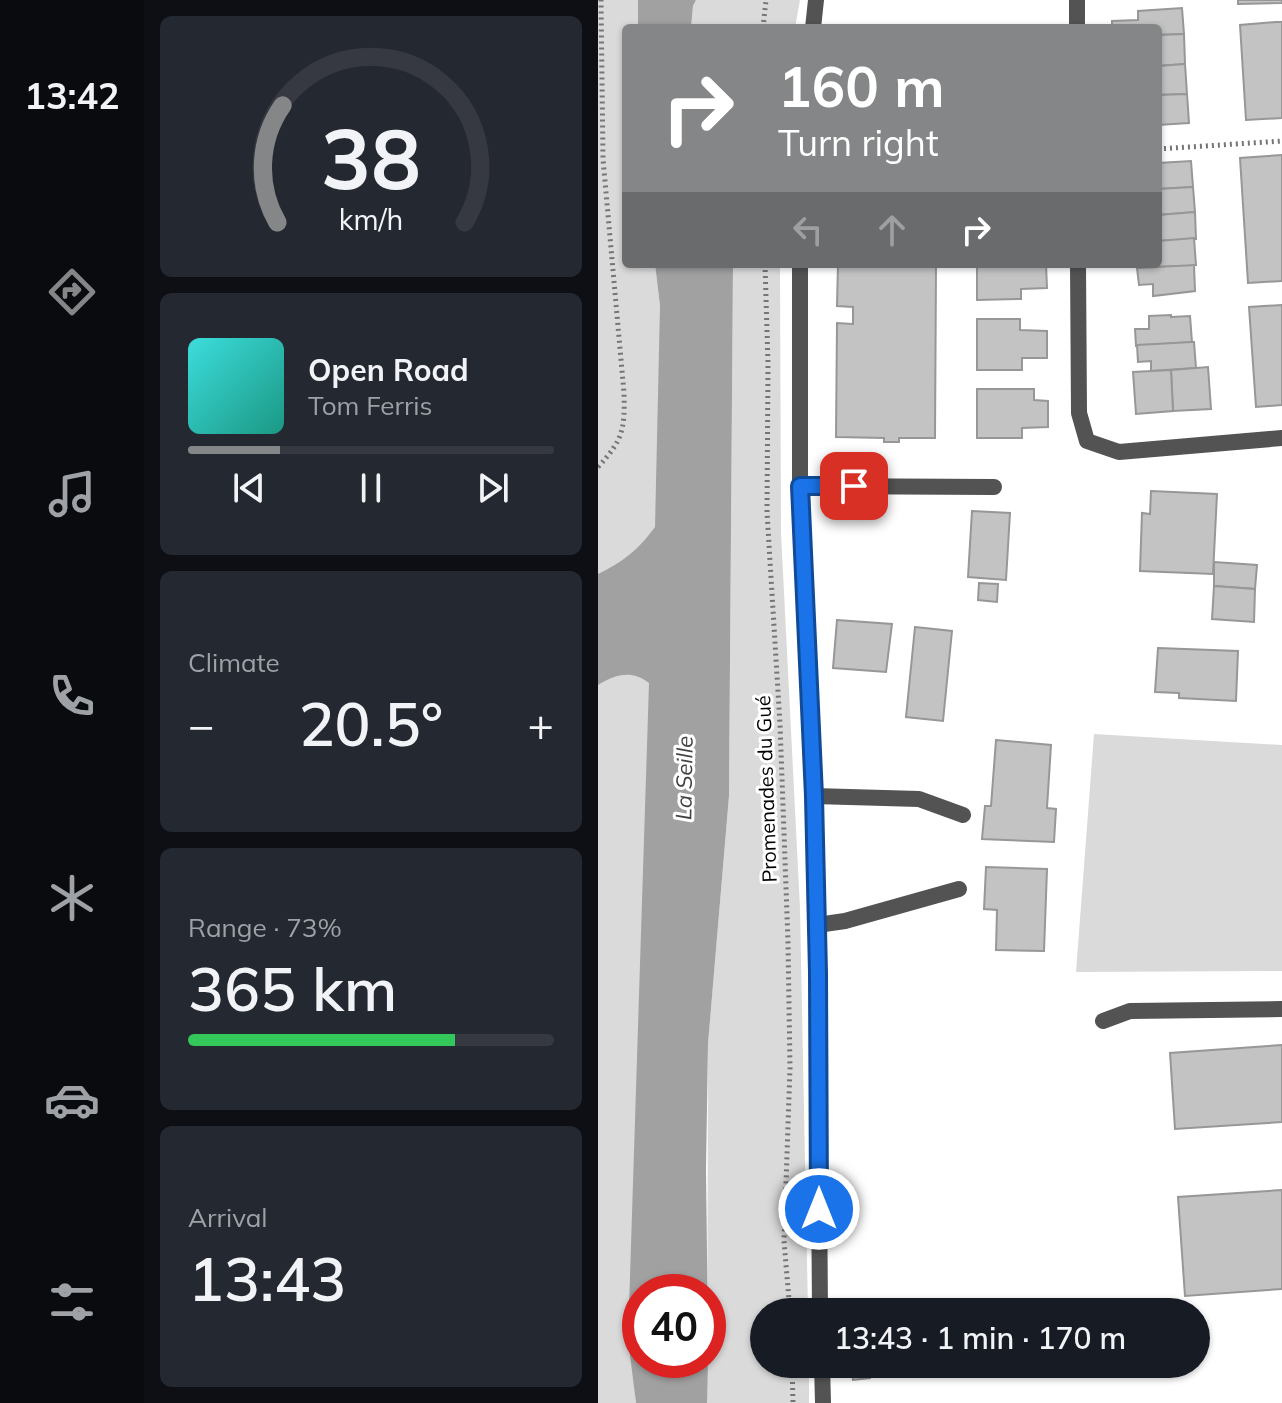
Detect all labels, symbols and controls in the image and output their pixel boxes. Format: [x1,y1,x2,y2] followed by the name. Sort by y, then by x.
[778,51,945,121] text: 160 m
[646,56,750,160] icon: right
[24,73,120,118] text: 13:42
[321,104,421,209] text: 38
[778,120,939,165] text: Turn right
[339,201,403,237] text: km/h
[786,208,830,252] icon: left
[870,208,914,252] icon: ahead
[954,208,998,252] icon: right
[44,264,100,320] icon: directions
[308,351,469,389] text: Open Road
[308,389,432,422] text: Tom Ferris
[820,452,888,520] pin
[832,464,876,508] icon: arrive
[44,466,100,522] icon: music
[227,466,271,510] icon: previous
[349,466,393,510] icon: pause
[471,466,515,510] icon: next
[188,646,280,679] text: Climate
[44,668,100,724] icon: phone
[299,686,443,761] text: 20.5°
[750,695,782,883] street label: Promenades du Gué
[188,697,214,752] text: −
[528,697,554,752] text: +
[669,736,699,820] water label: La Seille
[44,870,100,926] icon: climate
[188,911,342,944] text: Range · 73%
[188,951,397,1026] text: 365 km
[44,1072,100,1128] icon: car
[777,1167,861,1251] position arrow
[188,1201,268,1234] text: Arrival
[188,1241,346,1316] text: 13:43
[44,1274,100,1330] icon: filters
[622,1274,726,1378] speed limit sign: 40
[834,1319,1126,1357] text: 13:43 · 1 min · 170 m

